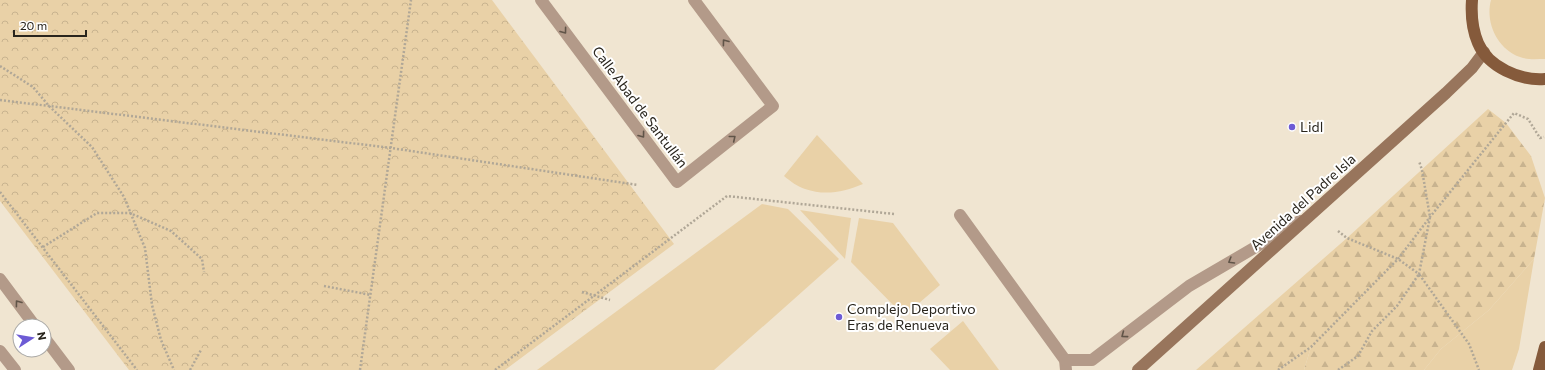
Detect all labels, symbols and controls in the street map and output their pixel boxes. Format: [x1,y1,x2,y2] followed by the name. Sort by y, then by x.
[14,12,86,38] scale bar
[20,18,47,32] text: 20 m
[559,27,566,34] one-way arrow
[723,40,730,47] one-way arrow
[589,43,692,171] street label: Calle Abad de Santullán
[1300,118,1323,135] place label: Lidl
[1287,122,1297,132] marker: Lidl
[637,131,644,138] one-way arrow
[728,135,735,142] one-way arrow
[1247,150,1359,253] street label: Avenida del Padre Isla
[1228,257,1235,264] one-way arrow
[16,300,23,307] one-way arrow
[847,300,976,333] place label: Complejo Deportivo Eras de Renueva
[834,312,844,322] marker: Complejo Deportivo Eras de Renueva
[12,318,52,358] north arrow
[35,330,49,341] text: N
[1122,330,1129,337] one-way arrow

